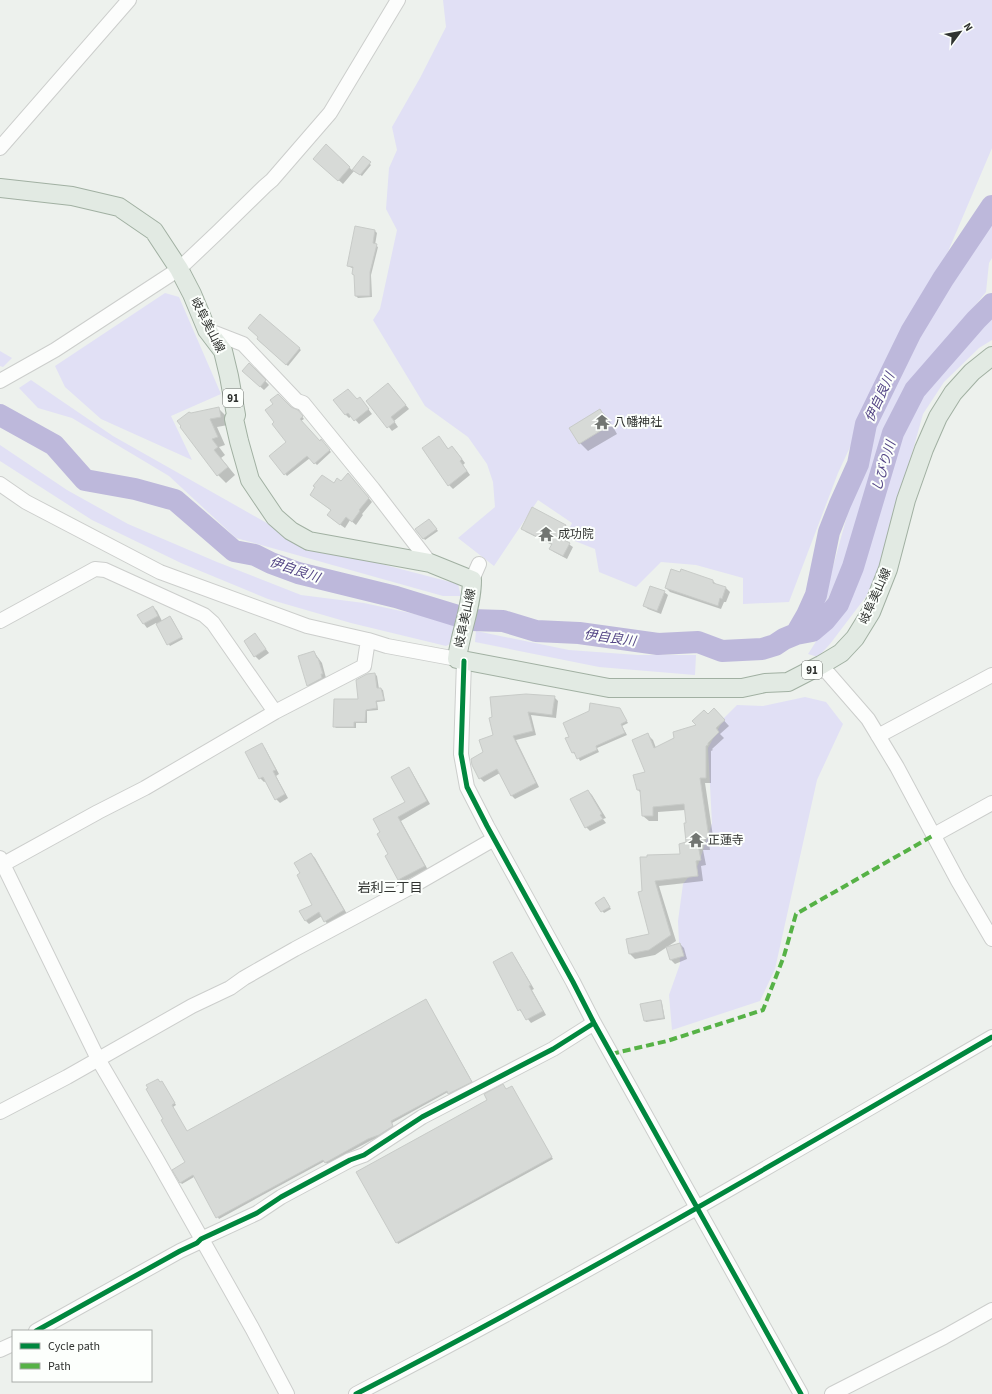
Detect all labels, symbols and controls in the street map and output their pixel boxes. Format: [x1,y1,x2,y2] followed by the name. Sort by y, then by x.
[940,12,980,52] north arrow
[960,20,976,34] text: N
[186,295,229,356] street label: 岐阜美山線
[861,368,900,425] water label: 伊自良川
[223,389,243,407] road number: 91
[593,413,611,431] temple icon: 八幡神社
[614,414,662,431] place label: 八幡神社
[868,437,901,494] water label: しびり川
[537,525,555,543] temple icon: 成功院
[558,526,594,543] place label: 成功院
[267,553,324,588] water label: 伊自良川
[855,565,895,627] street label: 岐阜美山線
[451,587,480,649] street label: 岐阜美山線
[583,625,639,651] water label: 伊自良川
[802,661,822,679] road number: 91
[687,831,705,849] temple icon: 正蓮寺
[708,832,744,849] place label: 正蓮寺
[357,879,423,897] district label: 岩利三丁目
[12,1330,152,1382] legend
[48,1338,100,1355] text: Cycle path
[48,1358,71,1375] text: Path

